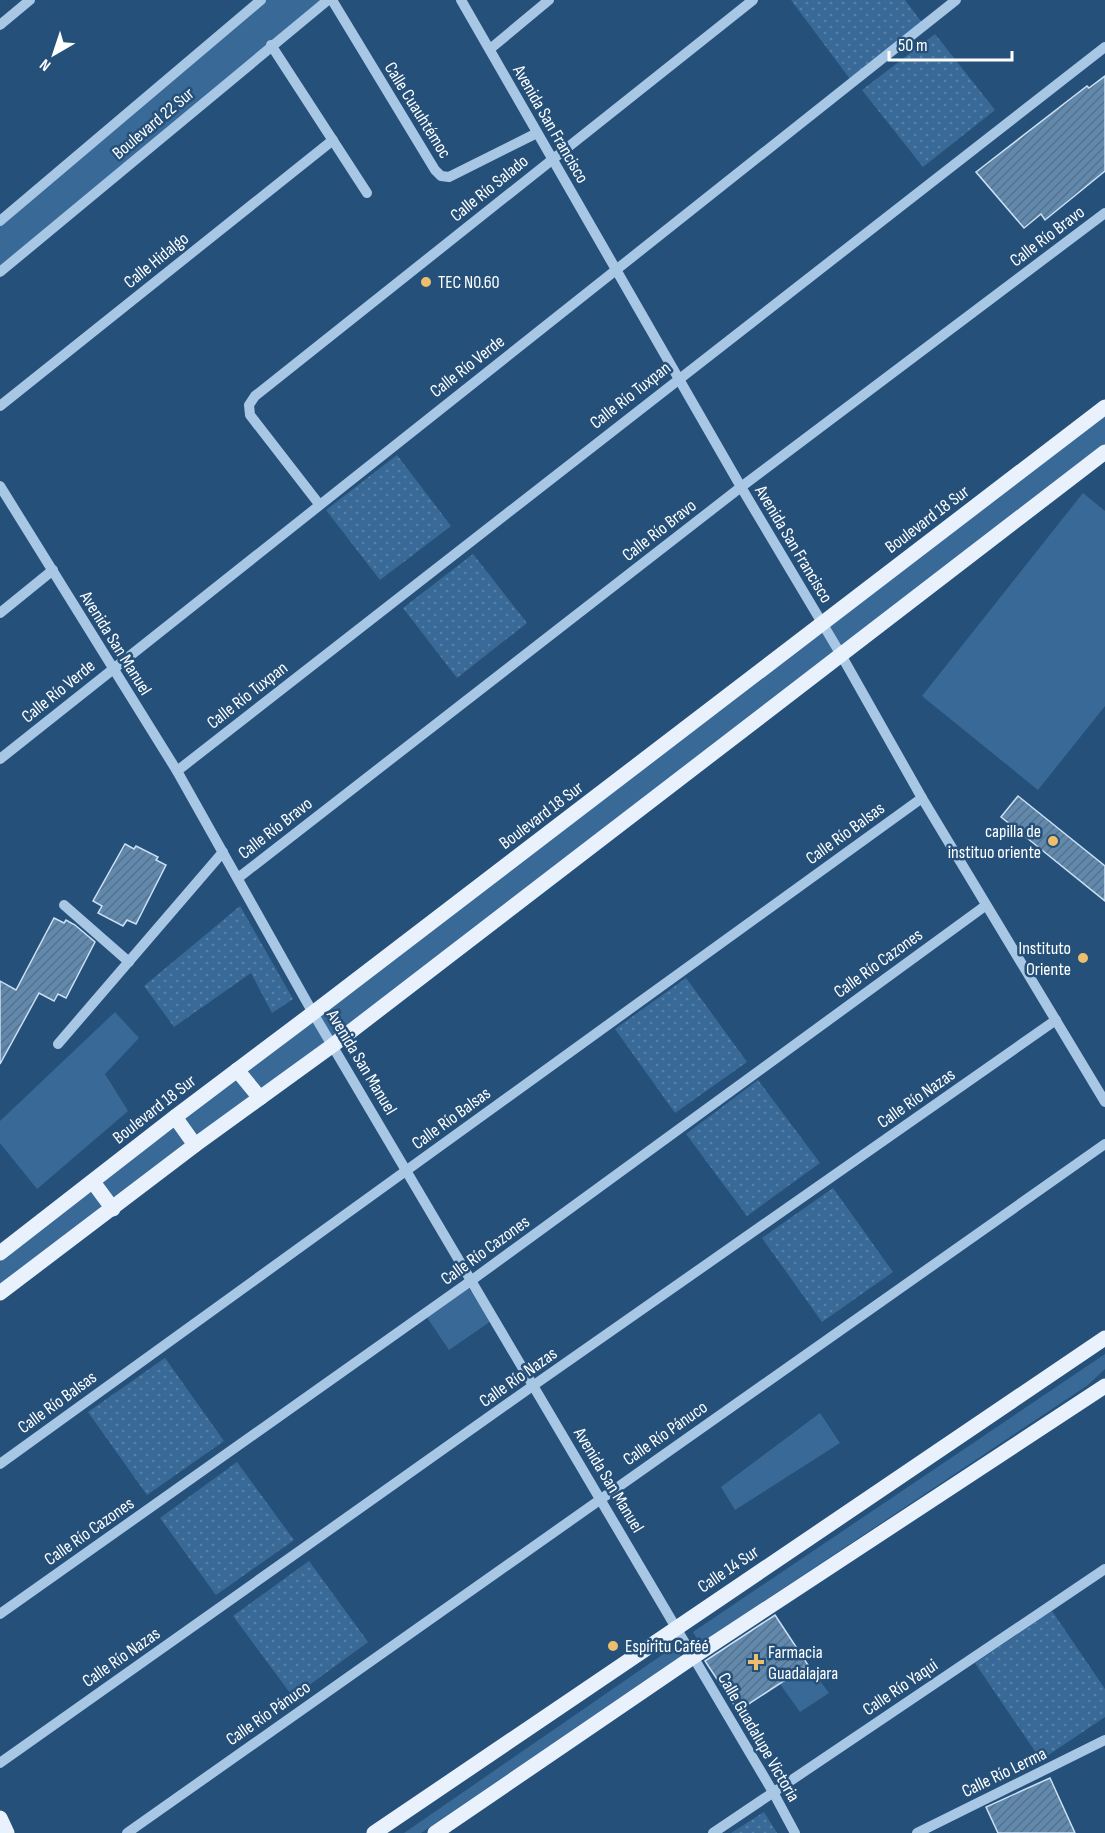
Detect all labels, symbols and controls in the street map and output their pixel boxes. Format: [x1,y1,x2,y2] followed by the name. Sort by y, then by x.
[24,24,84,84] north arrow
[889,24,1012,62] scale bar
[898,35,928,56] text: 50 m
[36,54,55,75] text: N
[380,58,455,162] street label: Calle Cuauhtémoc
[508,61,593,187] street label: Avenida San Francisco
[108,83,199,164] street label: Boulevard 22 Sur
[446,151,532,226] street label: Calle Río Salado
[1006,201,1089,271] street label: Calle Río Bravo
[120,228,193,293] street label: Calle Hidalgo
[438,272,500,293] place label: TEC N0.60
[419,275,433,289] marker: TEC N0.60
[426,331,509,402] street label: Calle Río Verde
[586,357,675,433] street label: Calle Río Tuxpan
[750,481,837,607] street label: Avenida San Francisco
[881,481,973,558] street label: Boulevard 18 Sur
[618,495,701,566] street label: Calle Río Bravo
[75,587,156,699] street label: Avenida San Manuel
[17,655,99,727] street label: Calle Río Verde
[203,657,292,733] street label: Calle Río Tuxpan
[495,777,587,854] street label: Boulevard 18 Sur
[234,793,317,864] street label: Calle Río Bravo
[802,798,889,869] street label: Calle Río Balsas
[948,821,1041,863] place label: capilla de instituo oriente
[1046,834,1060,848] marker: capilla de instituo oriente
[830,924,927,1003] street label: Calle Río Cazones
[1019,938,1071,980] place label: Instituto Oriente
[1076,951,1090,965] marker: Instituto Oriente
[322,1005,401,1118] street label: Avenida San Manuel
[873,1064,959,1133] street label: Calle Río Nazas
[109,1070,200,1148] street label: Boulevard 18 Sur
[408,1083,495,1154] street label: Calle Río Balsas
[437,1211,534,1290] street label: Calle Río Cazones
[475,1343,561,1412] street label: Calle Río Nazas
[14,1367,101,1438] street label: Calle Río Balsas
[619,1397,712,1470] street label: Calle Río Pánuco
[569,1423,648,1536] street label: Avenida San Manuel
[40,1493,138,1570] street label: Calle Río Cazones
[694,1541,763,1597] street label: Calle 14 Sur
[78,1623,164,1692] street label: Calle Río Nazas
[625,1636,709,1657] place label: Espíritu Caféé
[606,1639,620,1653] marker: Espíritu Caféé
[768,1642,838,1684] place label: Farmacia Guadalajara
[749,1655,763,1669] marker: Farmacia Guadalajara
[859,1655,942,1720] street label: Calle Río Yaqui
[713,1669,804,1805] street label: Calle Guadalupe Victoria
[222,1677,315,1750] street label: Calle Río Pánuco
[958,1743,1050,1802] street label: Calle Río Lerma

